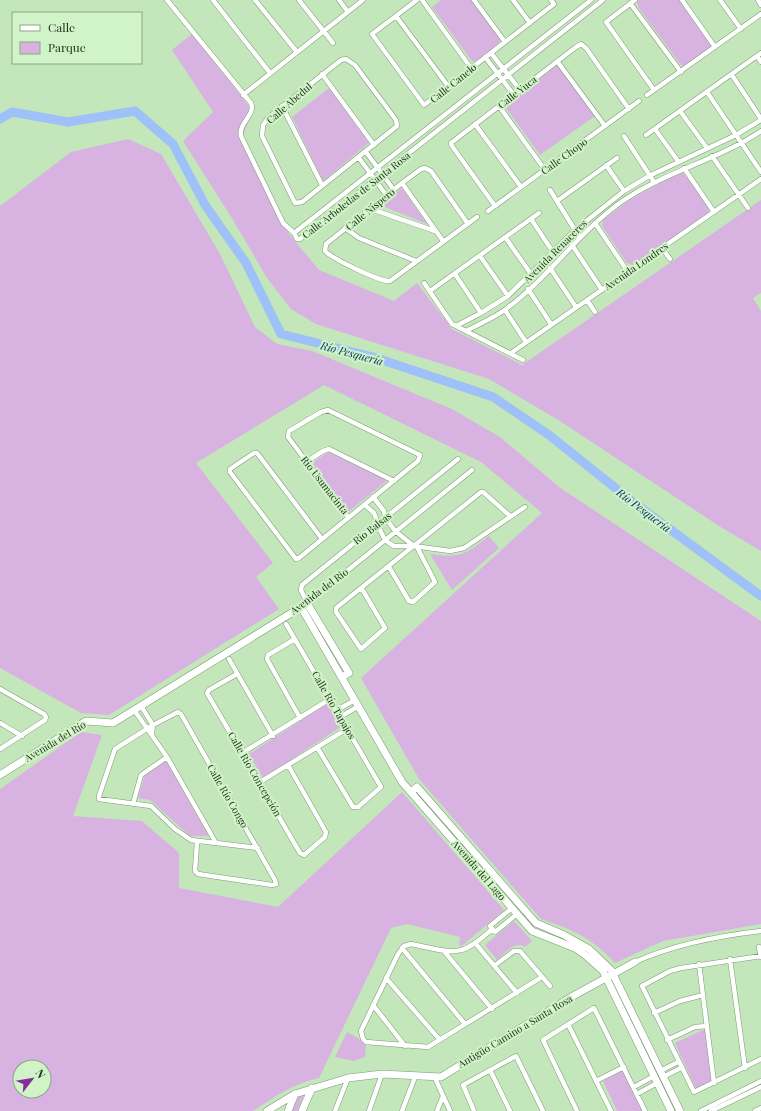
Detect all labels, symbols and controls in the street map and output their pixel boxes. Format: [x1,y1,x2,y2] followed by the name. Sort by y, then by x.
[12,12,142,64] legend
[48,19,75,35] text: Calle
[48,39,86,55] text: Parque
[427,60,480,106] street label: Calle Canelo
[495,72,539,112] street label: Calle Yuca
[263,79,315,127] street label: Calle Abedul
[538,134,591,178] street label: Calle Chopo
[299,148,413,242] street label: Calle Arboledas de Santa Rosa
[342,184,398,233] street label: Calle Níspero
[519,216,590,287] street label: Avenida Renaceres
[600,239,671,294] street label: Avenida Londres
[318,337,385,369] water label: Río Pesquería
[298,453,352,517] street label: Río Usumacinta
[613,484,674,535] water label: Río Pesquería
[350,509,394,547] street label: Rio Balsas
[286,564,351,618] street label: Avenida del Rio
[309,668,359,742] street label: Calle Río Tapajos
[21,717,89,765] street label: Avenida del Río
[225,729,285,819] street label: Calle Río Concepción
[204,762,252,831] street label: Calle Río Congo
[448,836,510,904] street label: Avenida del Lago
[454,991,575,1071] street label: Antigüo Camino a Santa Rosa
[12,1059,52,1099] north arrow
[33,1066,50,1081] text: N

